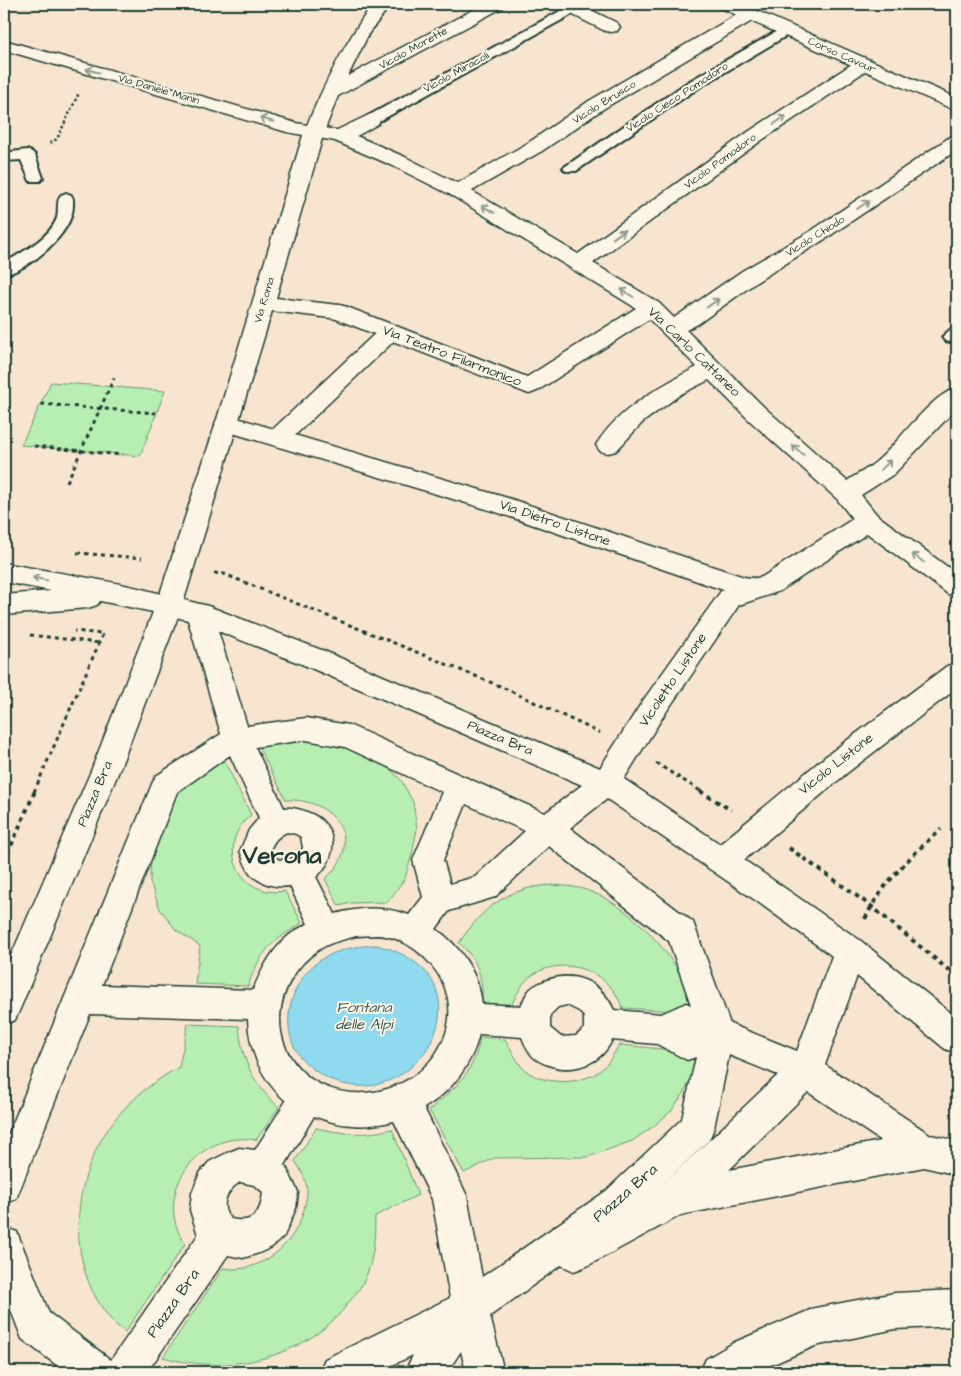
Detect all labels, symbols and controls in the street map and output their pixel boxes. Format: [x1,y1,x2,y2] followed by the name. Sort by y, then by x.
[376,23,450,73] street label: Vicolo Morette
[806,33,878,77] street label: Corso Cavour
[420,48,492,96] street label: Vicolo Miracoli
[623,58,732,136] street label: Vicolo Cieco Pomodoro
[86,66,102,75] one-way arrow
[117,70,202,108] street label: Via Daniele Manin
[569,76,639,127] street label: Vicolo Brusco
[259,115,275,124] one-way arrow
[773,115,787,125] one-way arrow
[681,129,760,192] street label: Vicolo Pomodoro
[856,199,870,210] one-way arrow
[481,204,496,214] one-way arrow
[783,211,848,260] street label: Vicolo Chiodo
[612,229,626,239] one-way arrow
[250,275,278,325] street label: Via Roma
[621,288,635,298] one-way arrow
[706,298,720,308] one-way arrow
[643,302,745,402] street label: Via Carlo Cattaneo
[380,320,524,392] street label: Via Teatro Filarmonico
[792,445,805,456] one-way arrow
[880,459,893,471] one-way arrow
[497,495,614,552] street label: Via Dietro Listone
[912,553,925,564] one-way arrow
[32,574,48,584] one-way arrow
[634,629,712,731] street label: Vicoletto Listone
[464,715,536,761] street label: Piazza Bra
[794,728,878,800] street label: Vicolo Listone
[72,758,118,830] street label: Piazza Bra
[242,839,322,873] district label: Verona
[335,997,394,1035] water label: Fontana delle Alpi
[588,1159,662,1227] street label: Piazza Bra
[141,1264,205,1342] street label: Piazza Bra

